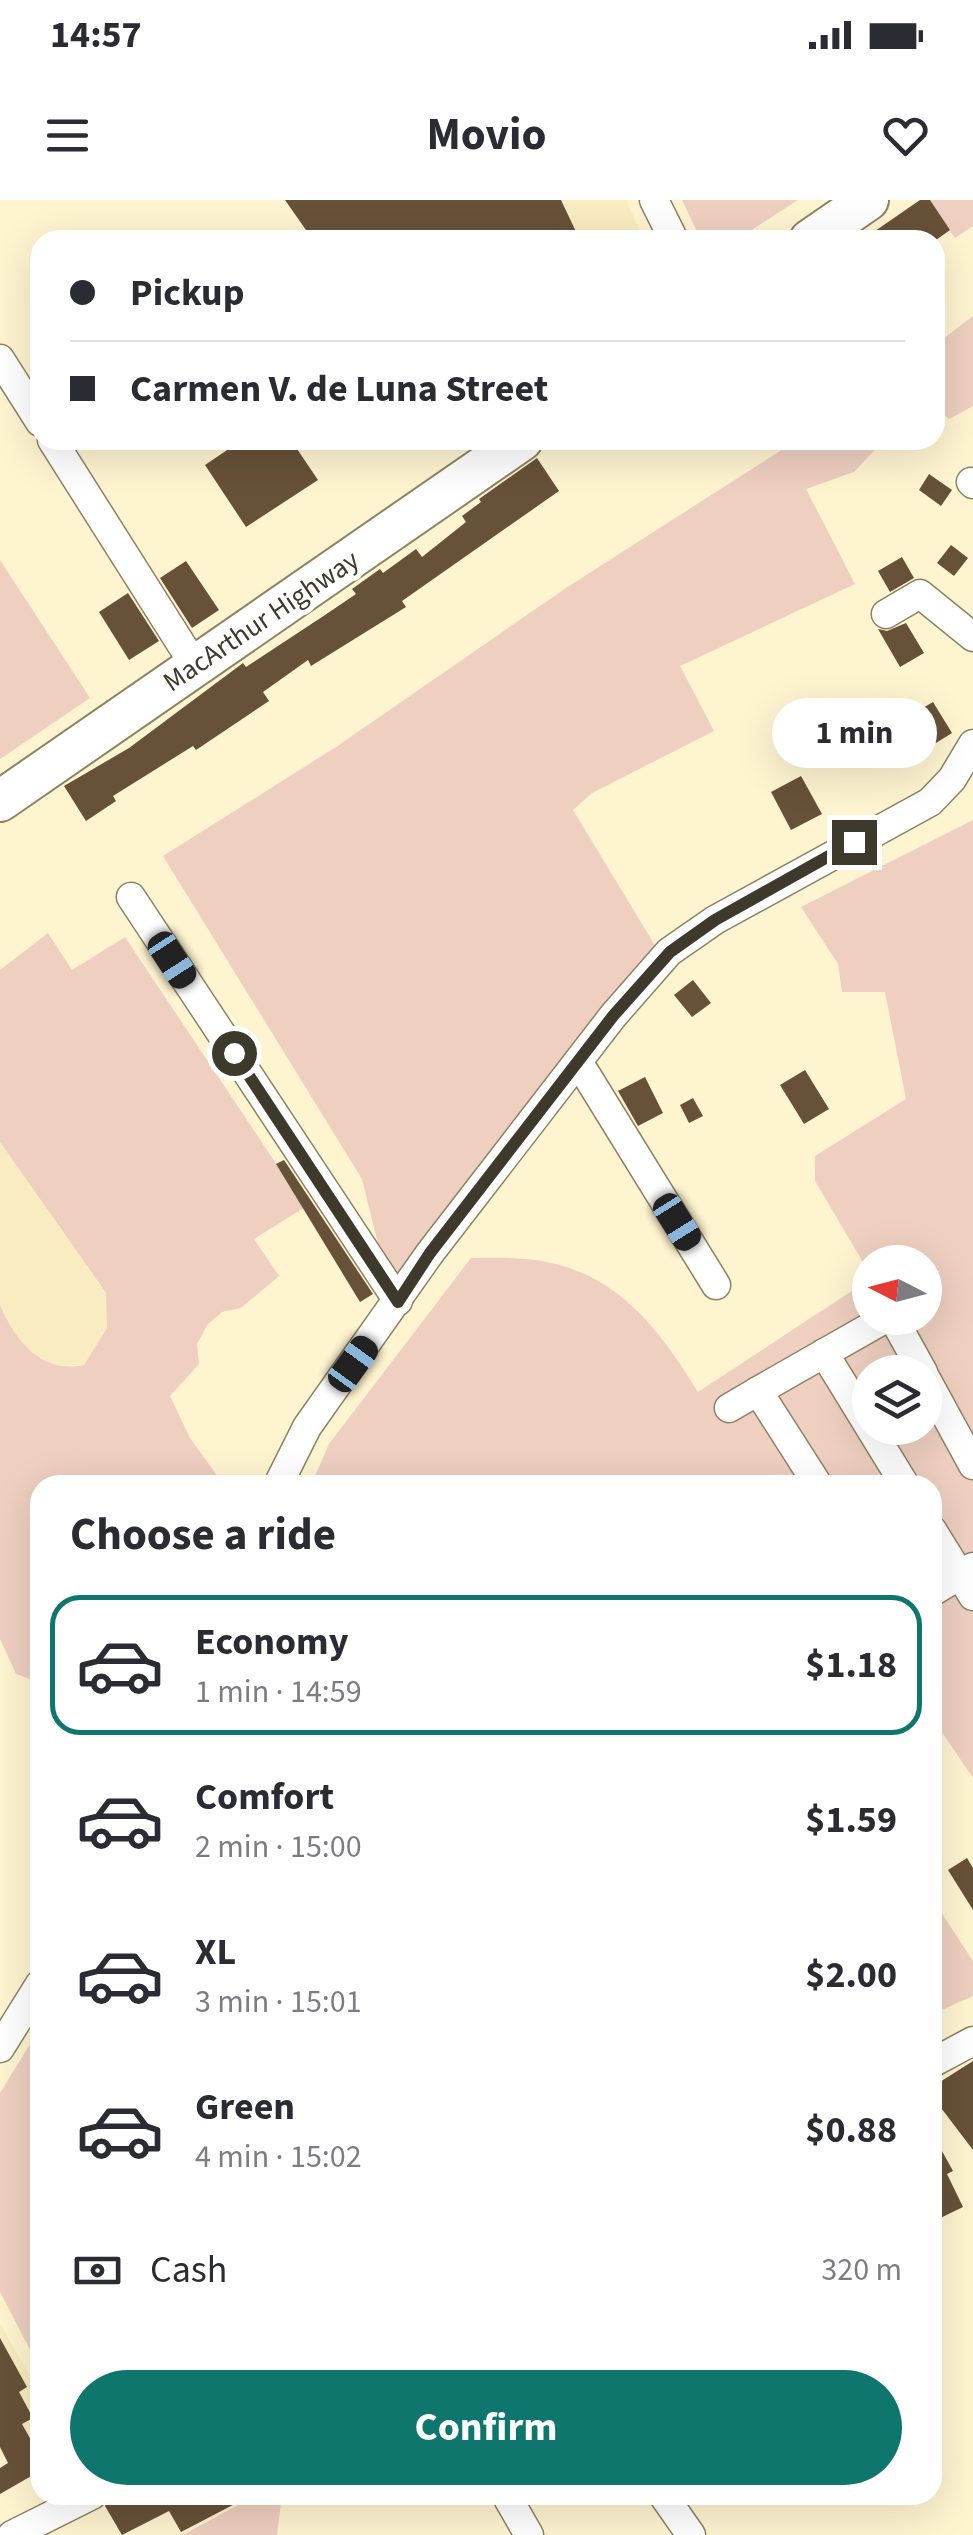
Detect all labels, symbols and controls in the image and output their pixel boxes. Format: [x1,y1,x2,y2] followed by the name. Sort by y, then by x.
[50,8,142,62] text: 14:57
[427,103,546,167] text: Movio
[40,108,95,163] icon: menu
[878,108,933,163] icon: heart
[130,266,244,320] text: Pickup
[130,362,548,416] text: Carmen V. de Luna Street
[155,540,367,702] street label: MacArthur Highway
[772,697,936,767] callout: 1 min
[816,710,893,756] text: 1 min
[832,820,877,865] route end
[143,927,201,993] car
[212,1031,257,1076] route start
[648,1189,706,1255] car
[852,1245,942,1335] north arrow
[852,1245,942,1445] map controls
[323,1331,383,1397] car
[852,1355,942,1445] button: layers
[70,1503,336,1567] text: Choose a ride
[195,1615,348,1669] text: Economy
[75,1620,165,1710] icon: car
[805,1638,897,1692] text: $1.18
[195,1669,362,1715] text: 1 min · 14:59
[195,1770,334,1824] text: Comfort
[75,1775,165,1865] icon: car
[805,1793,897,1847] text: $1.59
[195,1824,362,1870] text: 2 min · 15:00
[195,1925,236,1979] text: XL
[75,1930,165,2020] icon: car
[805,1948,897,2002] text: $2.00
[195,1979,362,2025] text: 3 min · 15:01
[195,2080,295,2134] text: Green
[75,2085,165,2175] icon: car
[805,2103,897,2157] text: $0.88
[195,2134,362,2180] text: 4 min · 15:02
[70,2243,125,2298] icon: cash
[150,2243,227,2297] text: Cash
[821,2247,902,2293] text: 320 m
[70,2370,902,2485] button: Confirm

